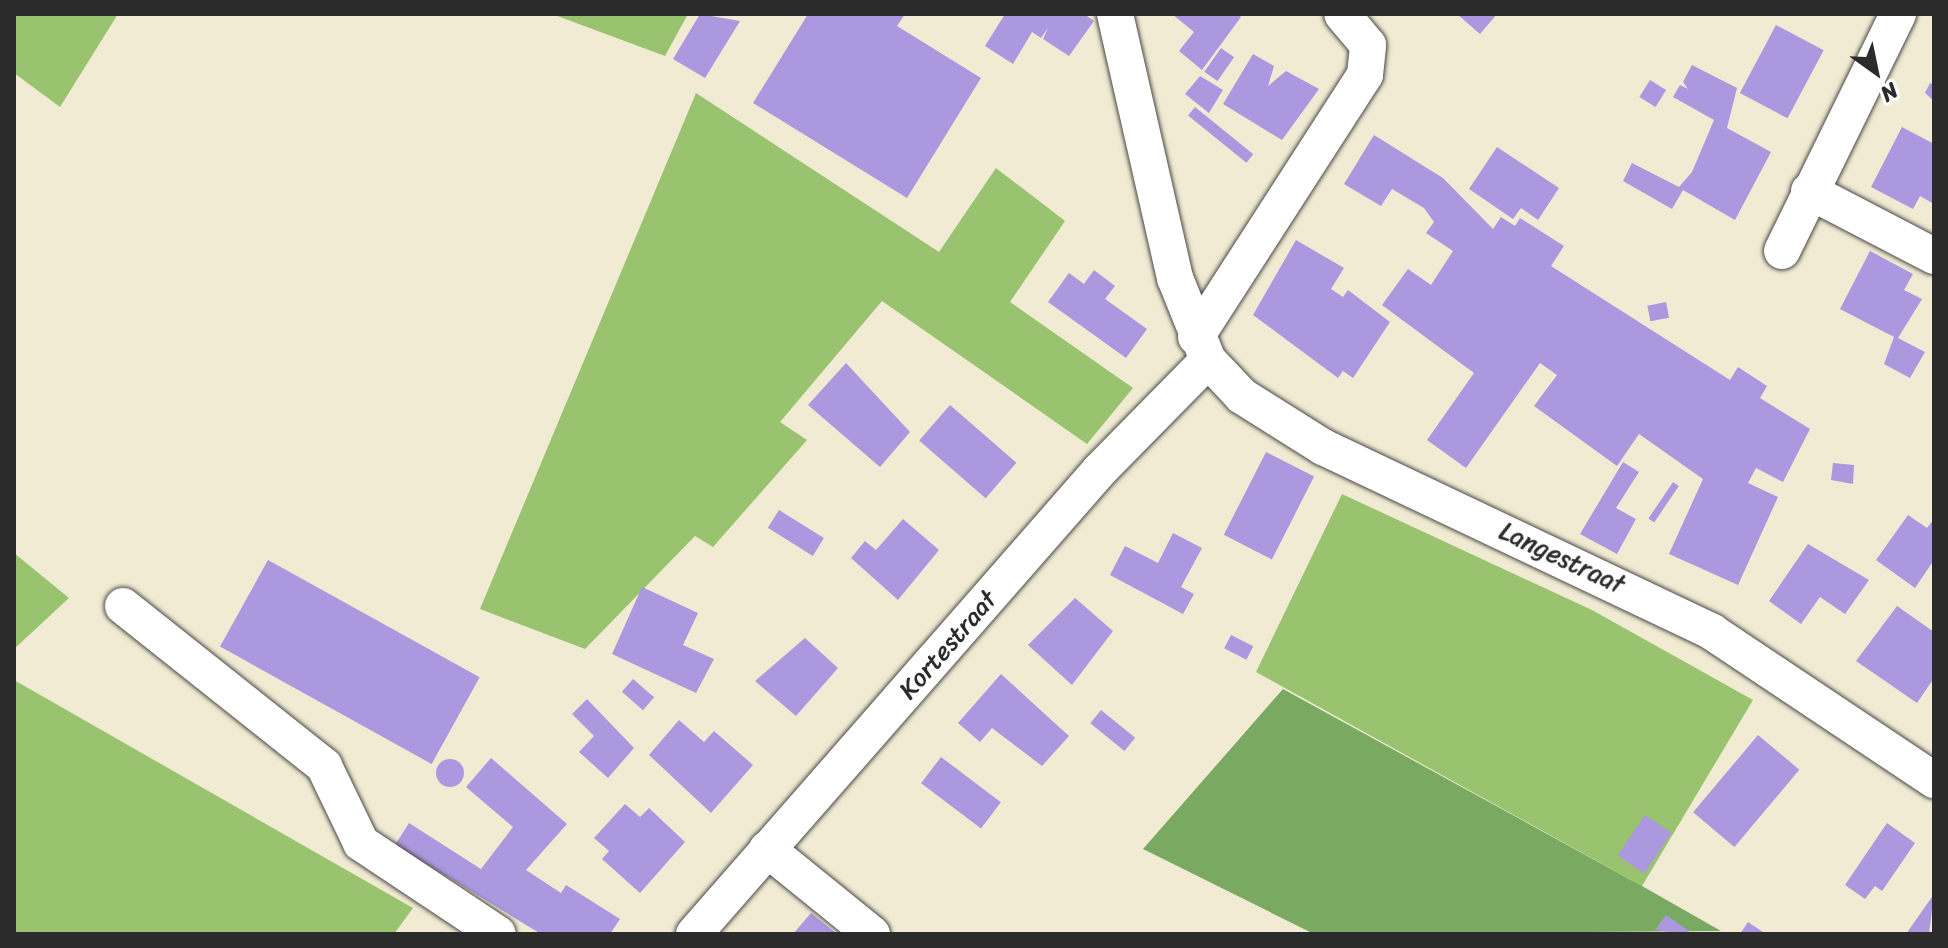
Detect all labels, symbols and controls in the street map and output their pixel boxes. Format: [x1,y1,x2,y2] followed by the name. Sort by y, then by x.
[1836,32,1916,112] north arrow
[1872,72,1906,113] text: N
[1494,515,1630,601] street label: Langestraat
[892,584,1004,706] street label: Kortestraat

